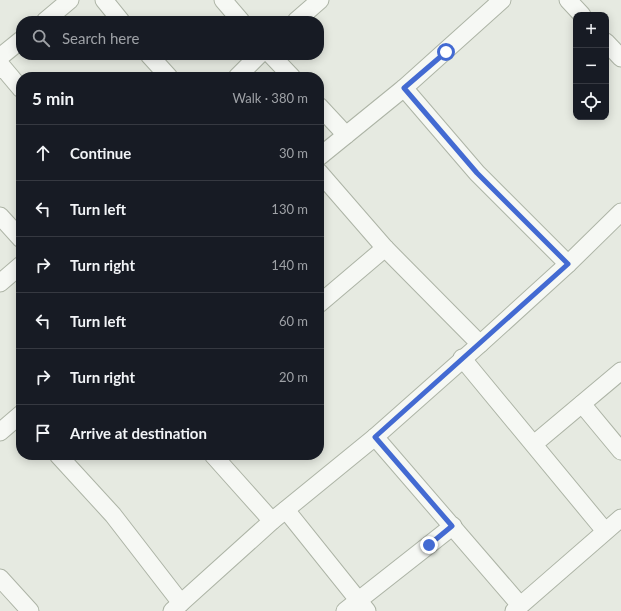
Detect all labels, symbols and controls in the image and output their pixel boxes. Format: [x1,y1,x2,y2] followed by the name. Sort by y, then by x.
[573,12,609,120] map controls
[573,12,609,48] button: +
[16,16,324,60] search box
[30,27,52,49] icon: search
[62,29,139,47] text: Search here
[437,43,455,61] route start
[573,48,609,84] button: −
[573,84,609,120] button: locate
[32,88,74,109] text: 5 min
[232,90,308,106] text: Walk · 380 m
[32,142,54,164] icon: ahead
[70,144,131,162] text: Continue
[279,145,308,161] text: 30 m
[32,198,54,220] icon: left
[70,200,126,218] text: Turn left
[271,201,308,217] text: 130 m
[32,254,54,276] icon: right
[70,256,135,274] text: Turn right
[271,257,308,273] text: 140 m
[32,310,54,332] icon: left
[70,312,126,330] text: Turn left
[279,313,308,329] text: 60 m
[32,366,54,388] icon: right
[70,368,135,386] text: Turn right
[279,369,308,385] text: 20 m
[32,422,54,444] icon: arrive
[70,424,207,442] text: Arrive at destination
[420,536,438,554] route end

